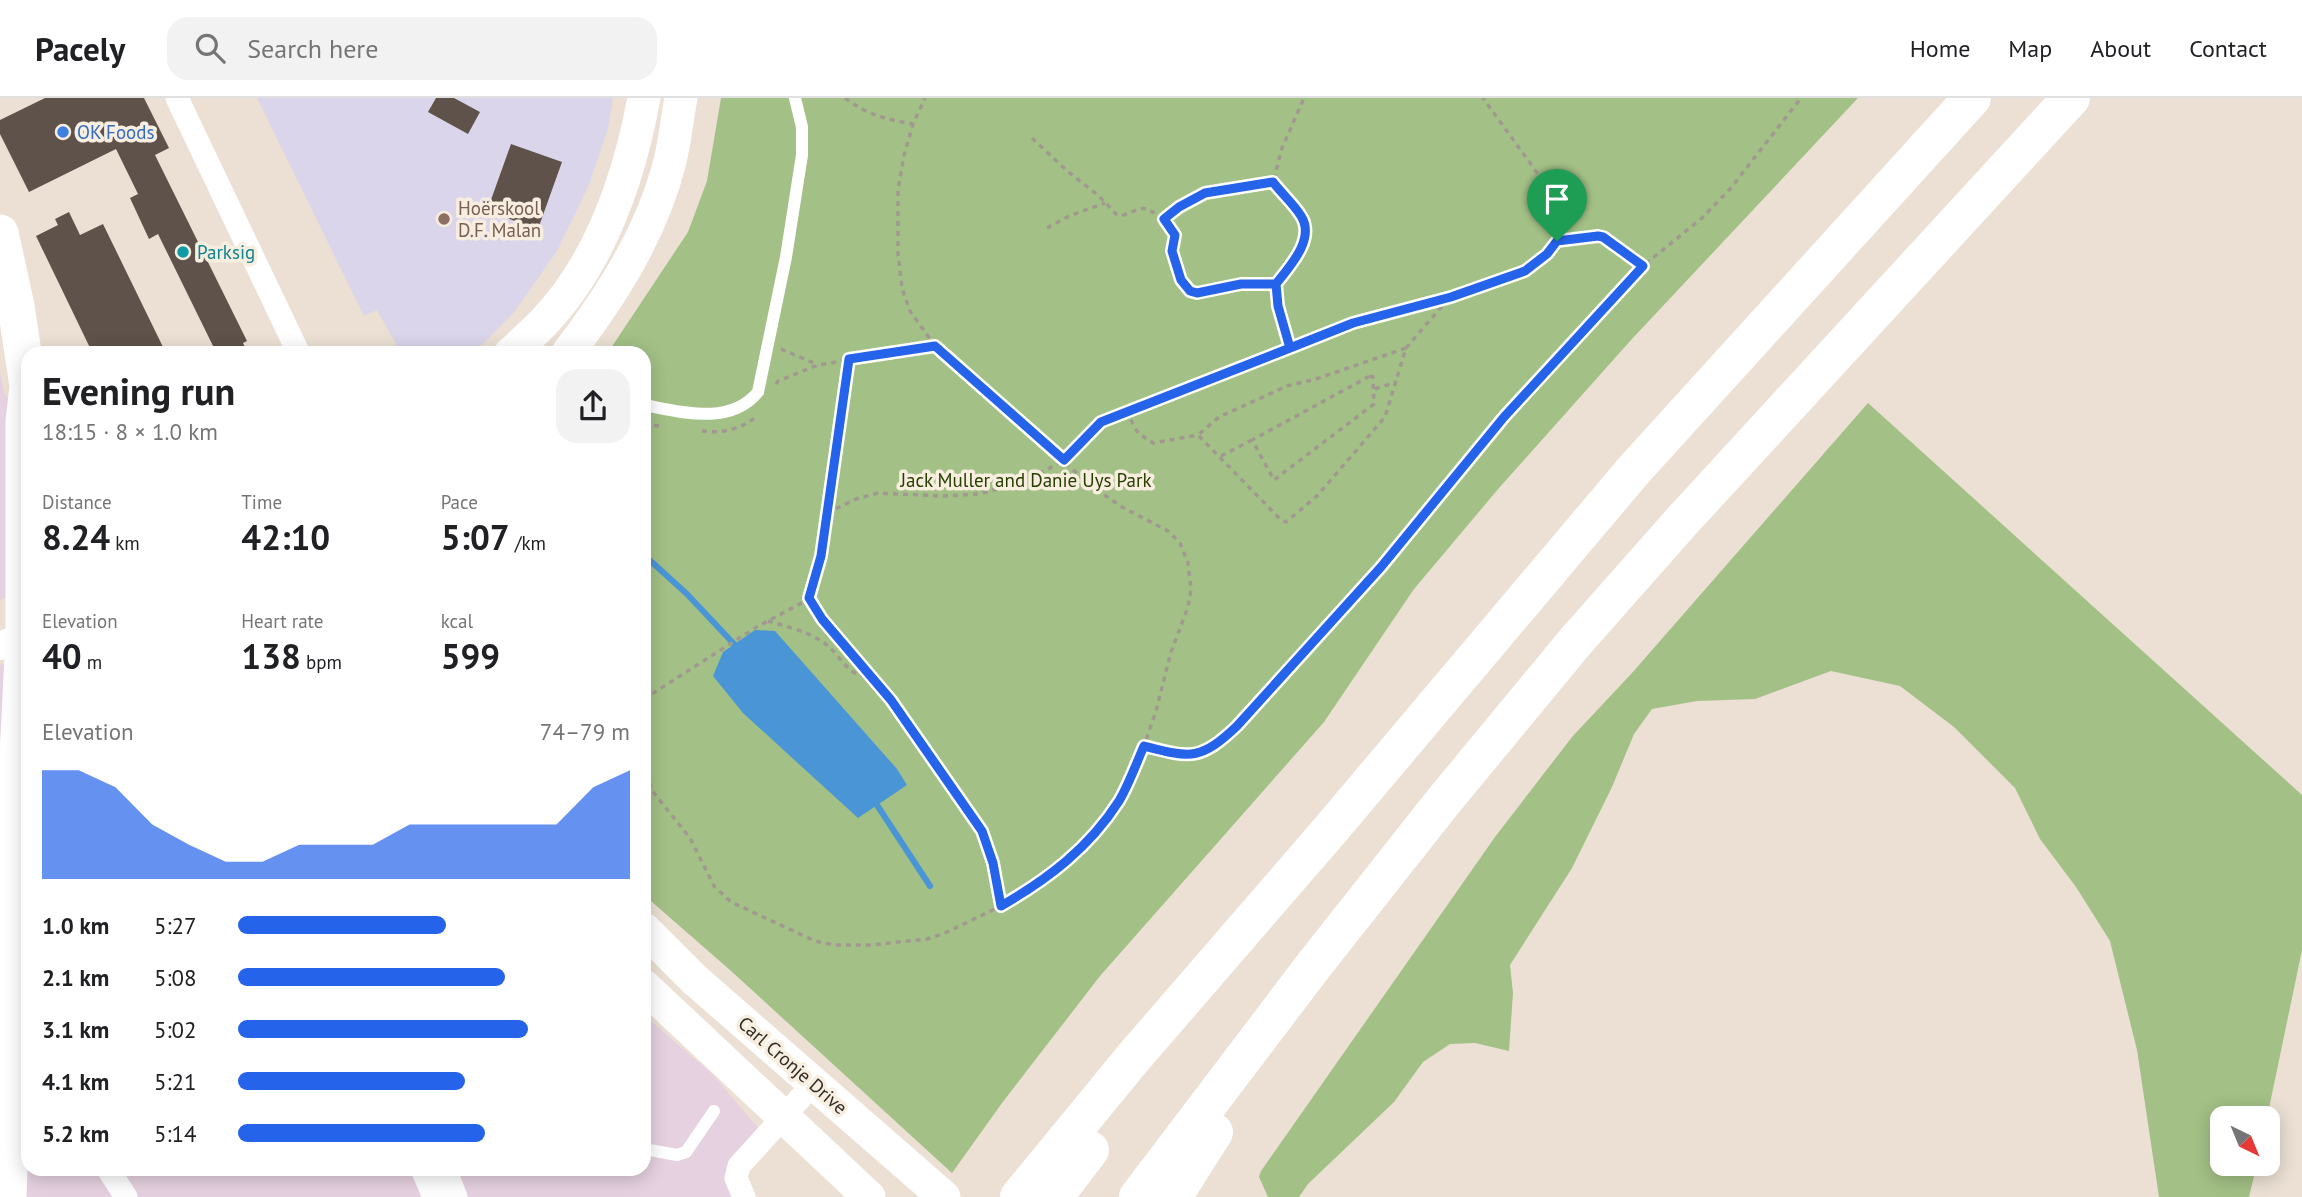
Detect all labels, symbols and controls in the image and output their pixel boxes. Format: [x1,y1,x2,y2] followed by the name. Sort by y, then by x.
[167,17,657,80] search box
[35,27,125,70] text: Pacely
[191,29,229,67] icon: search
[247,32,378,65] text: Search here
[1910,33,1970,64] text: Home
[2008,33,2052,64] text: Map
[2090,33,2151,64] text: About
[2189,33,2267,64] text: Contact
[77,120,155,144] place label: OK Foods
[55,124,71,140] marker: OK Foods
[1527,169,1587,241] pin
[1538,180,1576,218] icon: arrive
[458,196,541,242] place label: Hoërskool D.F. Malan
[436,211,452,227] marker: Hoërskool D.F. Malan
[197,240,255,264] place label: Parksig
[175,244,191,260] marker: Parksig
[42,366,235,415] text: Evening run
[556,369,630,443] button: share
[42,417,218,446] text: 18:15 · 8 × 1.0 km
[899,468,1152,492] park label: Jack Muller and Danie Uys Park
[42,490,112,514] text: Distance
[241,490,282,514] text: Time
[441,490,478,514] text: Pace
[42,514,110,560] text: 8.24
[241,514,330,560] text: 42:10
[441,514,510,560] text: 5:07
[110,531,140,555] text: km
[510,531,546,555] text: /km
[42,609,118,633] text: Elevation
[241,609,323,633] text: Heart rate
[441,609,473,633] text: kcal
[42,633,82,679] text: 40
[241,633,301,679] text: 138
[441,633,500,679] text: 599
[82,650,102,674] text: m
[301,650,342,674] text: bpm
[42,717,134,746] text: Elevation
[540,717,630,746] text: 74–79 m
[42,911,109,940] text: 1.0 km
[154,911,197,940] text: 5:27
[42,963,109,992] text: 2.1 km
[154,963,197,992] text: 5:08
[733,1011,853,1119] street label: Carl Cronje Drive
[42,1015,109,1044] text: 3.1 km
[154,1015,197,1044] text: 5:02
[42,1067,109,1096] text: 4.1 km
[154,1067,197,1096] text: 5:21
[2210,1106,2280,1176] north arrow
[2210,1106,2280,1176] map controls
[42,1119,109,1148] text: 5.2 km
[154,1119,197,1148] text: 5:14

